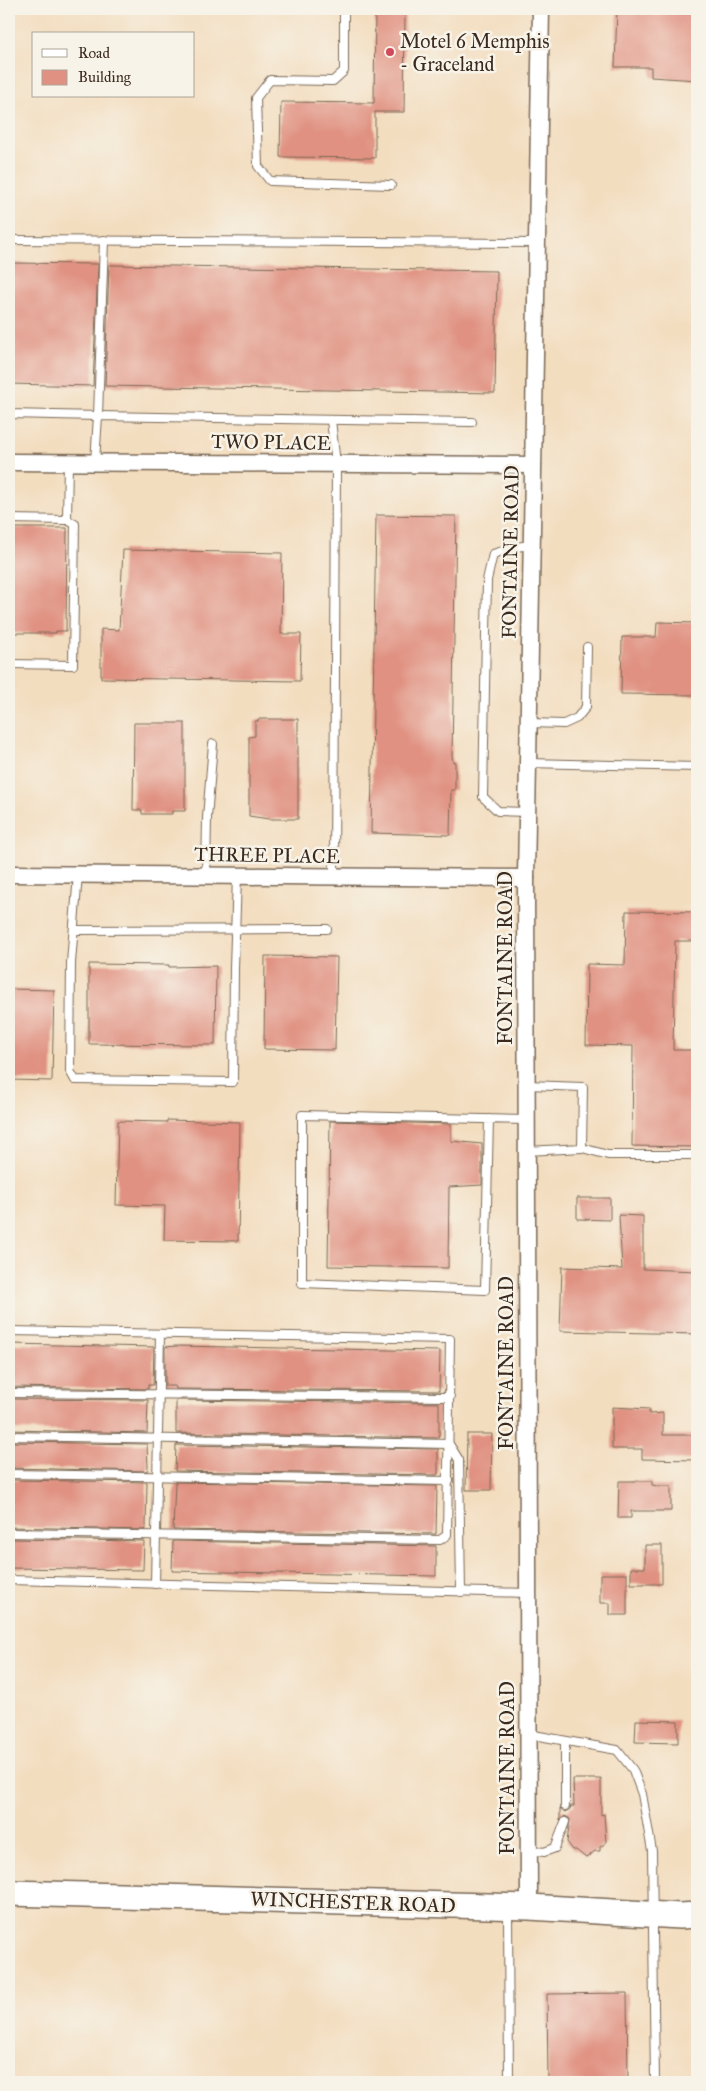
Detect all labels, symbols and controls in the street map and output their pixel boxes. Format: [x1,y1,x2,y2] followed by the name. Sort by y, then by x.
[400,29,550,76] place label: Motel 6 Memphis - Graceland
[32,32,195,98] legend
[78,44,110,62] text: Road
[384,46,396,58] marker: Motel 6 Memphis - Graceland
[78,68,132,86] text: Building
[211,429,331,455] street label: TWO PLACE
[496,465,524,639] street label: FONTAINE ROAD
[194,842,340,868] street label: THREE PLACE
[493,871,517,1045] street label: FONTAINE ROAD
[494,1276,518,1450] street label: FONTAINE ROAD
[495,1681,519,1855] street label: FONTAINE ROAD
[250,1886,456,1918] street label: WINCHESTER ROAD

